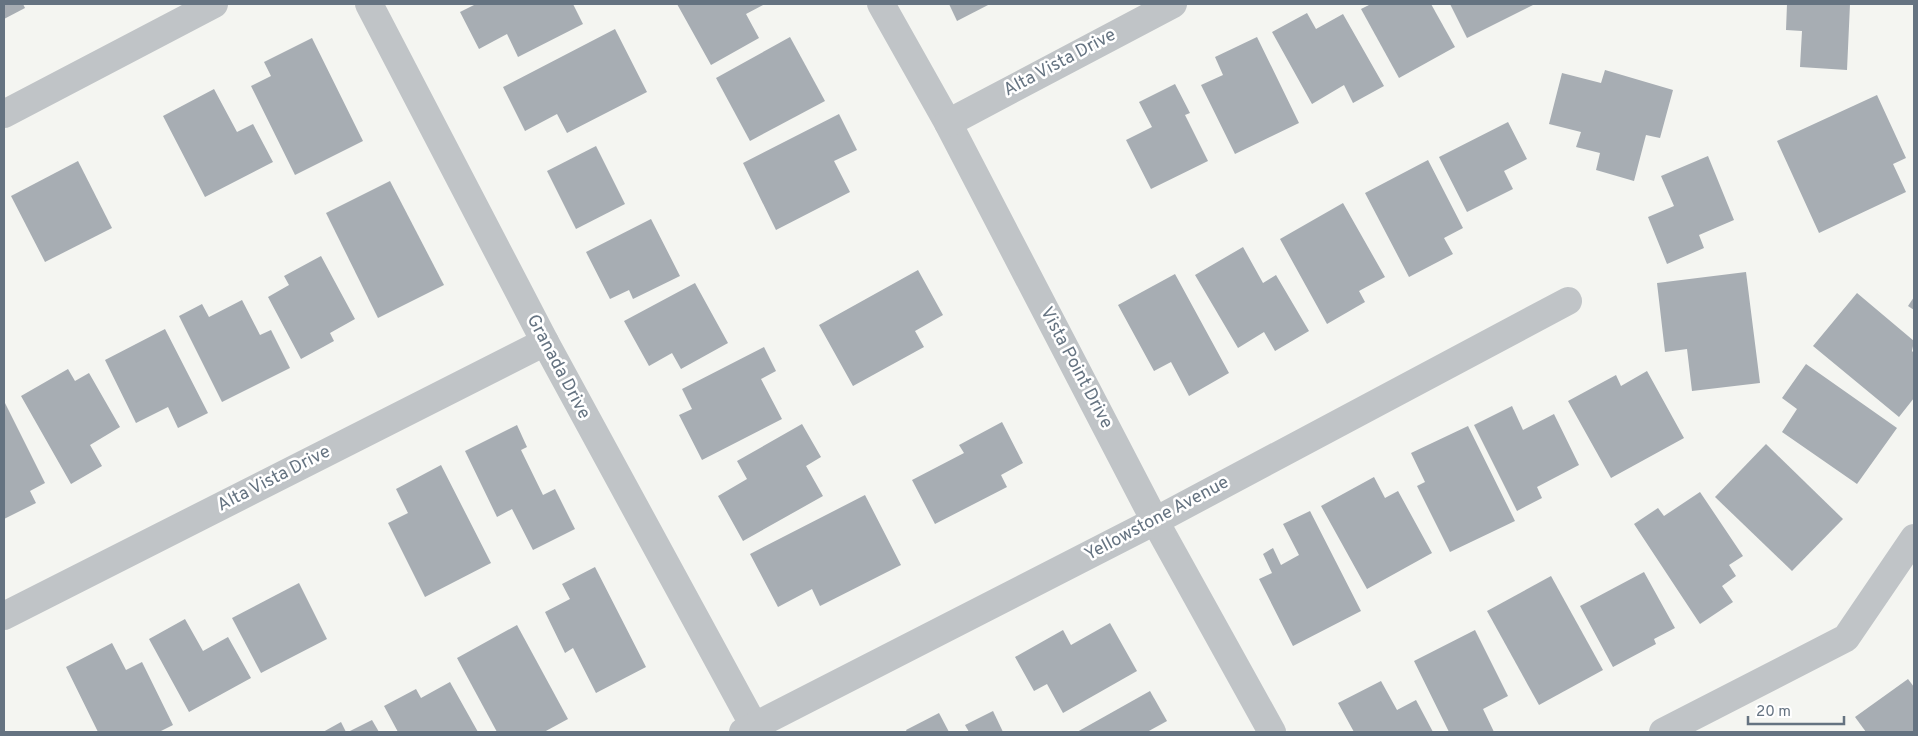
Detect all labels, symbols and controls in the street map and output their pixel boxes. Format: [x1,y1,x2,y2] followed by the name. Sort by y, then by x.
[1000,24,1120,102] street label: Alta Vista Drive
[1034,303,1118,433] street label: Vista Point Drive
[521,311,595,423] street label: Granada Drive
[214,441,334,517] street label: Alta Vista Drive
[1081,471,1233,567] street label: Yellowstone Avenue
[1748,694,1844,726] scale bar
[1756,703,1791,722] text: 20 m

